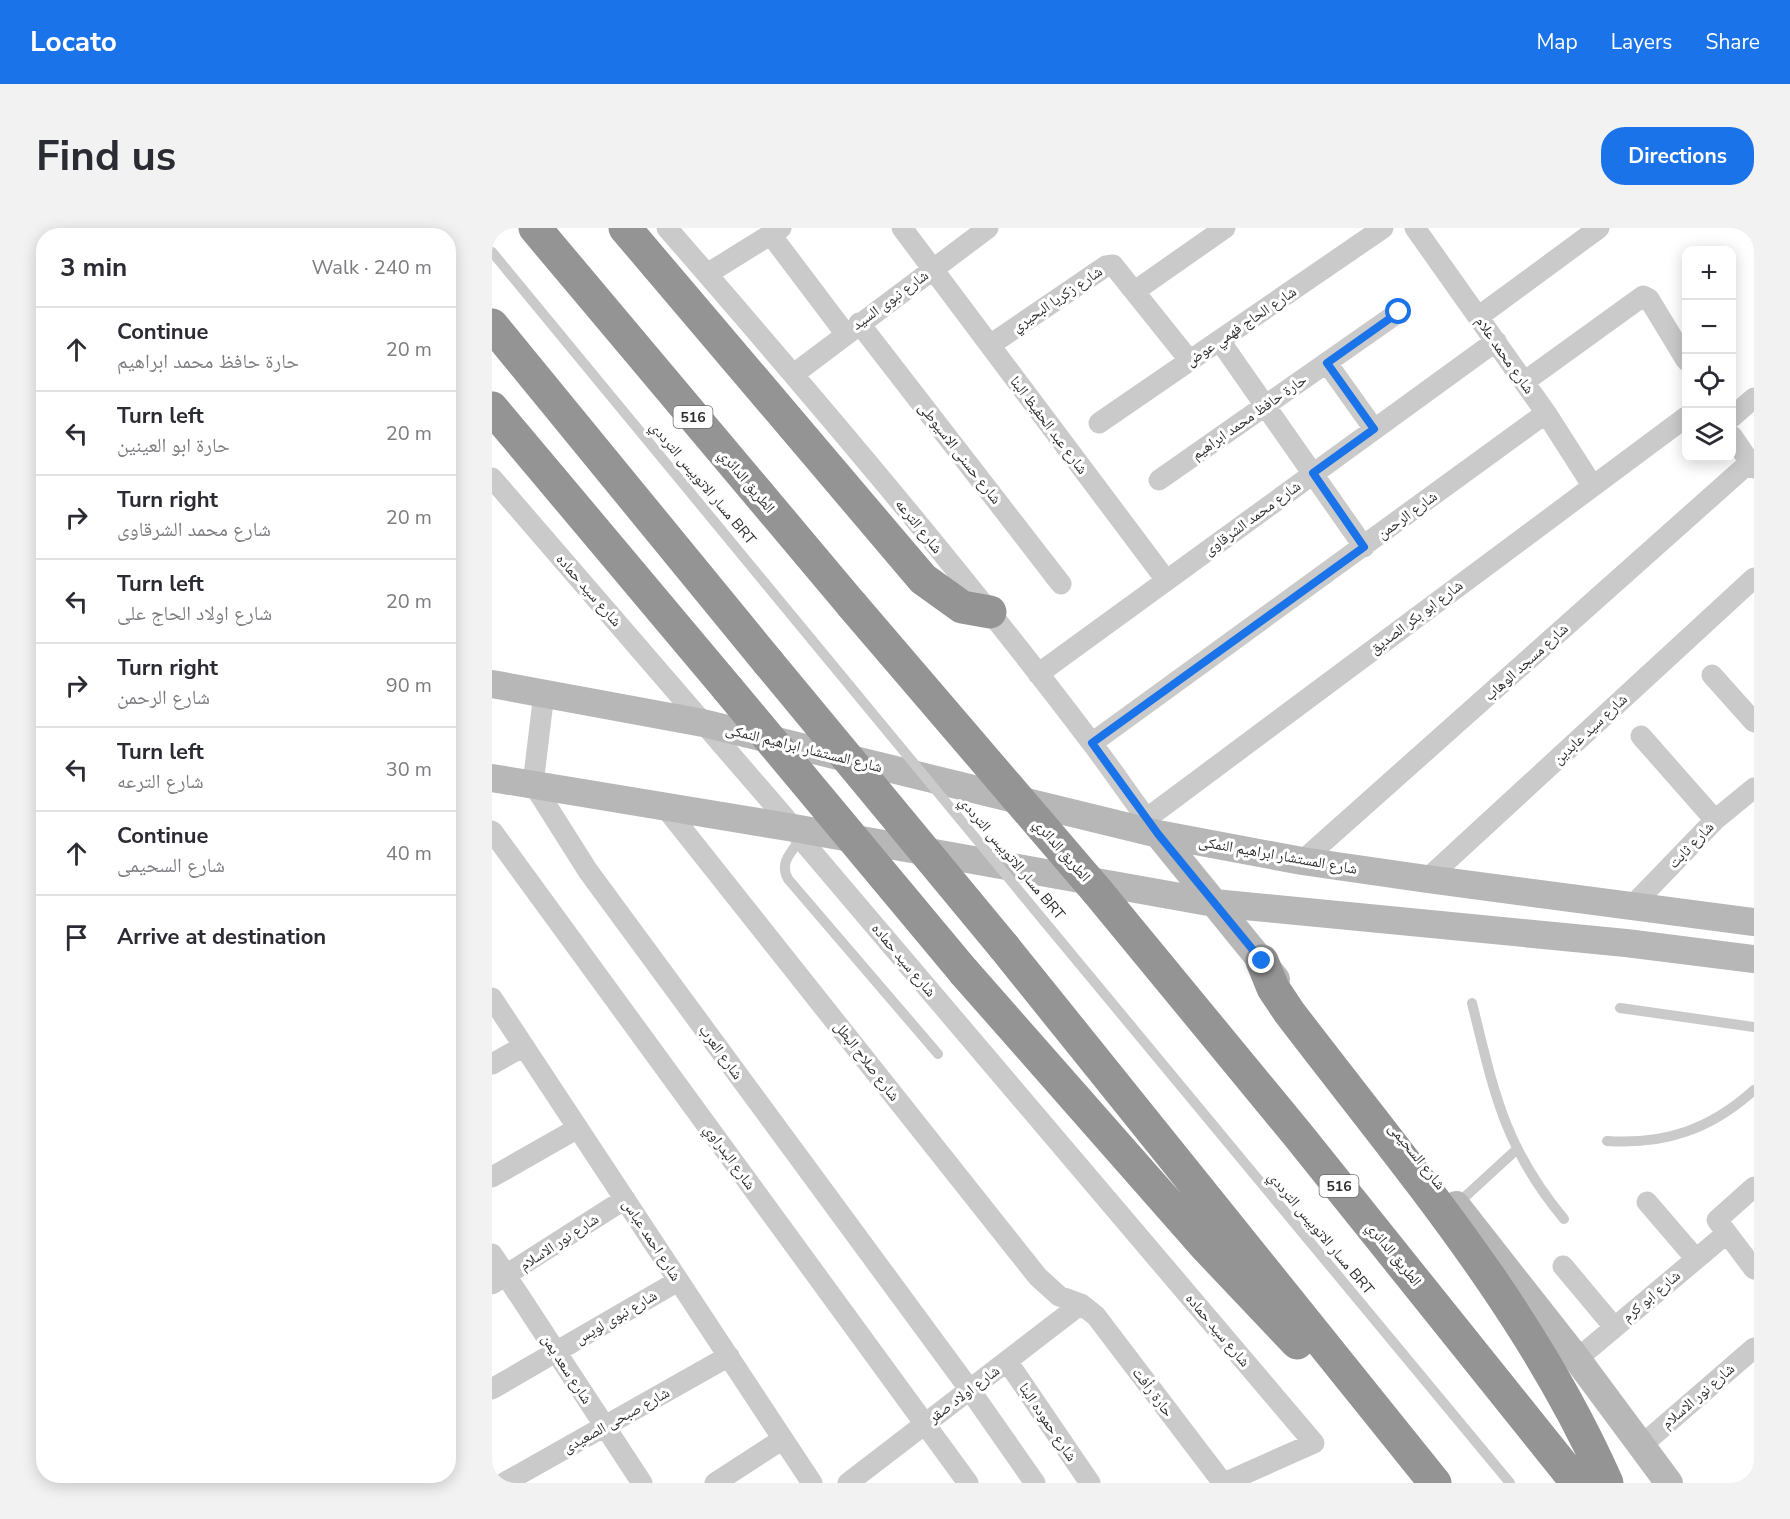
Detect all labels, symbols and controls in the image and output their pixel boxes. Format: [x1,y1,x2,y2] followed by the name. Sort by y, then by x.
[30,23,117,61] text: Locato
[1536,28,1578,56] text: Map
[1611,28,1672,56] text: Layers
[1705,28,1760,56] text: Share
[1601,127,1754,185] button: Directions
[36,128,176,185] text: Find us
[1682,246,1736,462] map controls
[1682,246,1736,300] button: +
[60,250,127,285] text: 3 min
[312,254,432,281] text: Walk · 240 m
[1008,261,1107,338] street label: شارع زكريا البحيري
[848,265,932,335] street label: شارع نبوى السيد
[1182,281,1301,372] street label: شارع الحاج فهمي عوض
[1385,298,1411,324] route start
[1682,300,1736,354] button: −
[1471,312,1539,398] street label: شارع محمد علام
[117,317,208,347] text: Continue
[60,333,93,366] icon: ahead
[386,336,432,363] text: 20 m
[117,348,299,375] text: حارة حافظ محمد ابراهيم
[1682,354,1736,408] button: locate
[1187,369,1311,464] street label: حارة حافظ محمد ابراهيم
[1005,372,1093,478] street label: شارع عبد الحفيظ البنا
[914,398,1006,508] street label: شارع حسنى الاسيوطى
[117,401,204,431] text: Turn left
[674,406,712,428] road number: 516
[1682,408,1736,462] button: layers
[60,417,93,450] icon: left
[644,417,760,550] street label: مسار الاتوبيس الترددي BRT
[386,420,432,447] text: 20 m
[117,432,230,459] text: حارة ابو العينين
[713,445,780,518] street label: الطريق الدائري
[1199,476,1305,560] street label: شارع محمد الشرقاوى
[117,485,218,515] text: Turn right
[1373,486,1441,544] street label: شارع الرحمن
[891,494,947,558] street label: شارع الترعه
[60,501,93,534] icon: right
[386,504,432,531] text: 20 m
[117,516,271,543] text: شارع محمد الشرقاوى
[552,549,626,631] street label: شارع سيد حماده
[117,569,204,599] text: Turn left
[1365,575,1467,659] street label: شارع ابو بكر الصديق
[60,585,93,618] icon: left
[386,588,432,615] text: 20 m
[117,600,272,627] text: شارع اولاد الحاج على
[1480,619,1572,705] street label: شارع مسجد الوهاب
[117,653,218,683] text: Turn right
[60,669,93,702] icon: right
[386,672,432,699] text: 90 m
[117,684,210,711] text: شارع الرحمن
[1548,689,1632,769] street label: شارع سيد عابدين
[724,719,884,777] street label: شارع المستشار ابراهيم النمكى
[117,737,204,767] text: Turn left
[60,753,93,786] icon: left
[386,756,432,783] text: 30 m
[117,768,204,795] text: شارع الترعه
[953,792,1069,925] street label: مسار الاتوبيس الترددي BRT
[1028,814,1095,887] street label: الطريق الدائري
[1664,817,1718,873] street label: شارع ثابت
[117,821,208,851] text: Continue
[1197,831,1359,879] street label: شارع المستشار ابراهيم النمكى
[60,837,93,870] icon: ahead
[386,840,432,867] text: 40 m
[117,852,225,879] text: شارع السحيمى
[867,919,941,1001] street label: شارع سيد حماده
[60,921,93,954] icon: arrive
[117,922,326,952] text: Arrive at destination
[1248,947,1274,973] route end
[830,1017,905,1105] street label: شارع صلاح البطل
[694,1021,748,1083] street label: شارع العرب
[1384,1118,1450,1194] street label: شارع السحيمى
[698,1120,761,1195] street label: شارع البدراوي
[1262,1167,1378,1300] street label: مسار الاتوبيس الترددي BRT
[1320,1175,1358,1197] road number: 516
[618,1195,686,1285] street label: شارع احمد عباس
[515,1209,603,1275] street label: شارع نور الاسلام
[1360,1217,1426,1292] street label: الطريق الدائري
[1618,1266,1685,1326] street label: شارع ابو كرم
[571,1285,661,1349] street label: شارع نبوى لويس
[1181,1289,1255,1371] street label: شارع سيد حماده
[537,1330,597,1408] street label: شارع سعد يمن
[1657,1359,1739,1433] street label: شارع نور الاسلام
[923,1361,1004,1428] street label: شارع اولاد صقر
[1128,1363,1178,1421] street label: حارة رأفت
[1014,1379,1082,1465] street label: شارع حموده البنا
[559,1382,673,1458] street label: شارع صبحى الصعيدى

